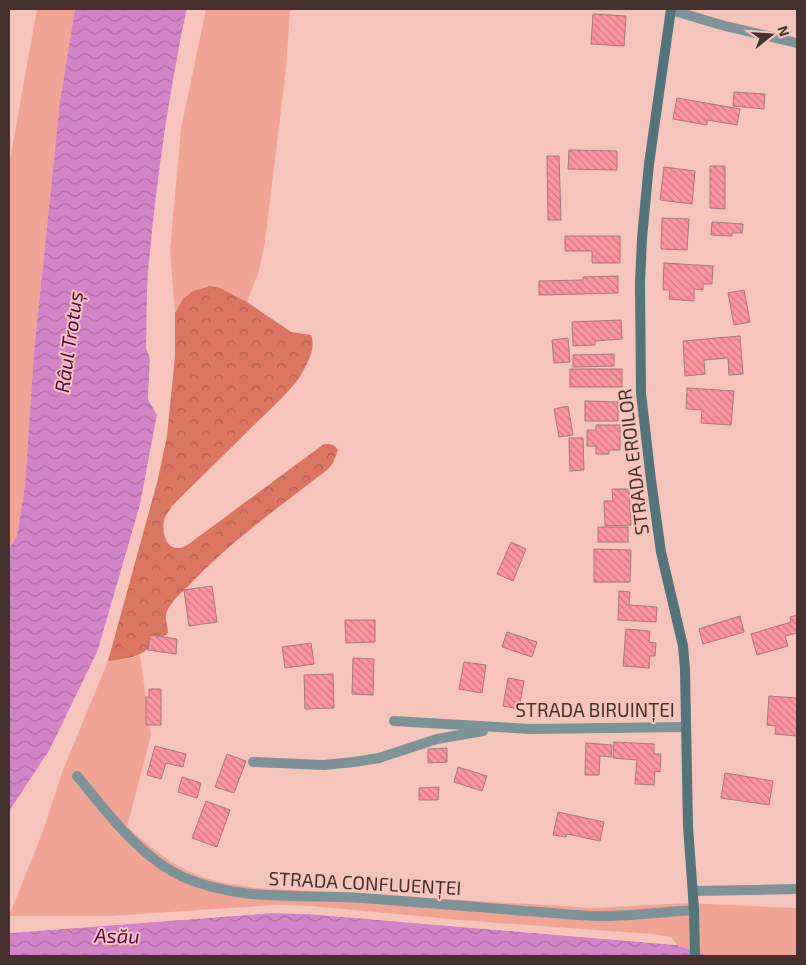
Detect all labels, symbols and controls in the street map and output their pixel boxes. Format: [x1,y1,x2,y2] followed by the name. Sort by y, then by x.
[746,10,796,60] north arrow
[774,24,794,38] text: N
[49,290,89,394] water label: Râul Trotuș
[612,388,653,537] street label: STRADA EROILOR
[515,698,675,723] street label: STRADA BIRUINȚEI
[268,866,462,901] street label: STRADA CONFLUENȚEI
[93,923,140,947] water label: Asău

